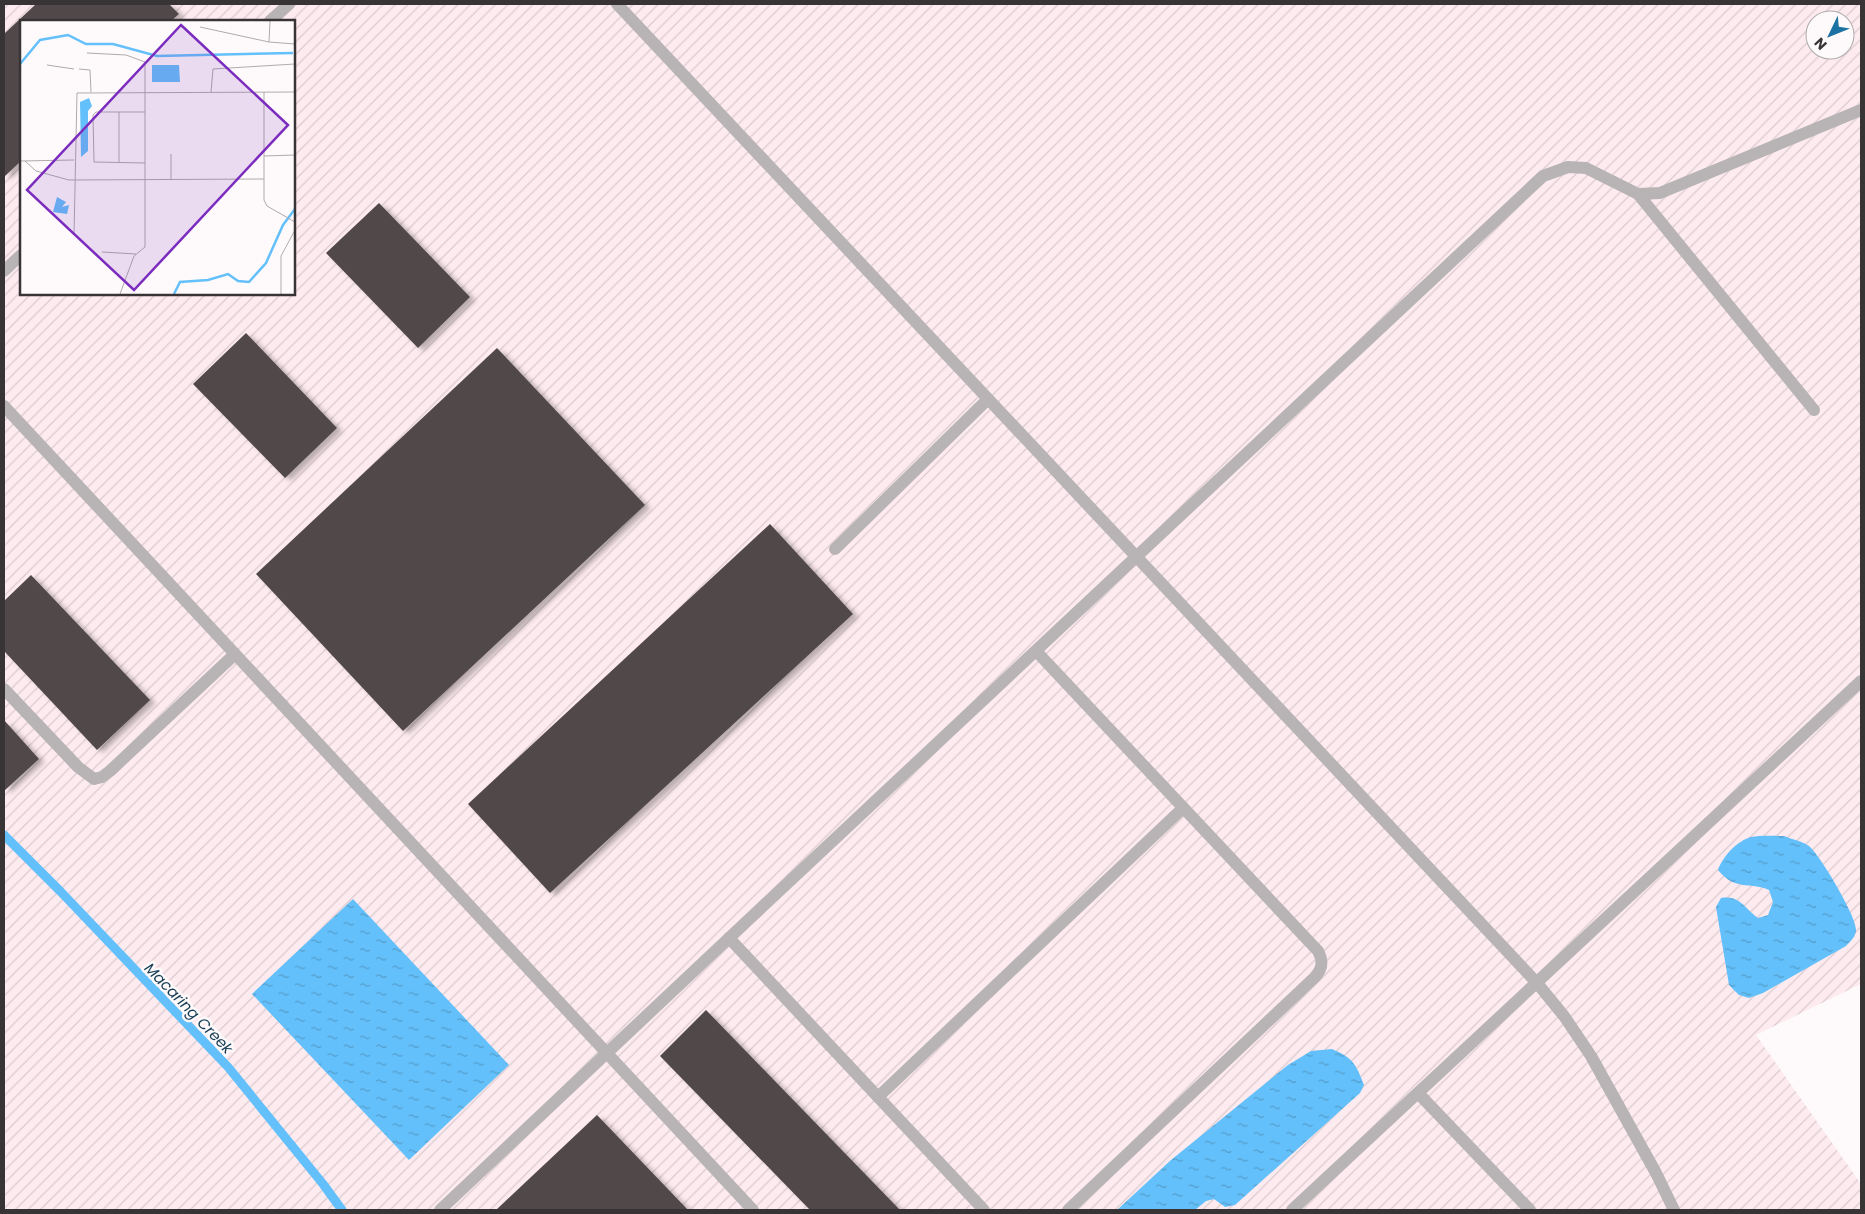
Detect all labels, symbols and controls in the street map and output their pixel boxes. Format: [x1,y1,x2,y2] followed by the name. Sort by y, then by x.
[1805,10,1855,60] north arrow
[20,20,295,295] inset map
[1810,33,1831,55] text: N
[140,958,239,1059] water label: Macaring Creek

